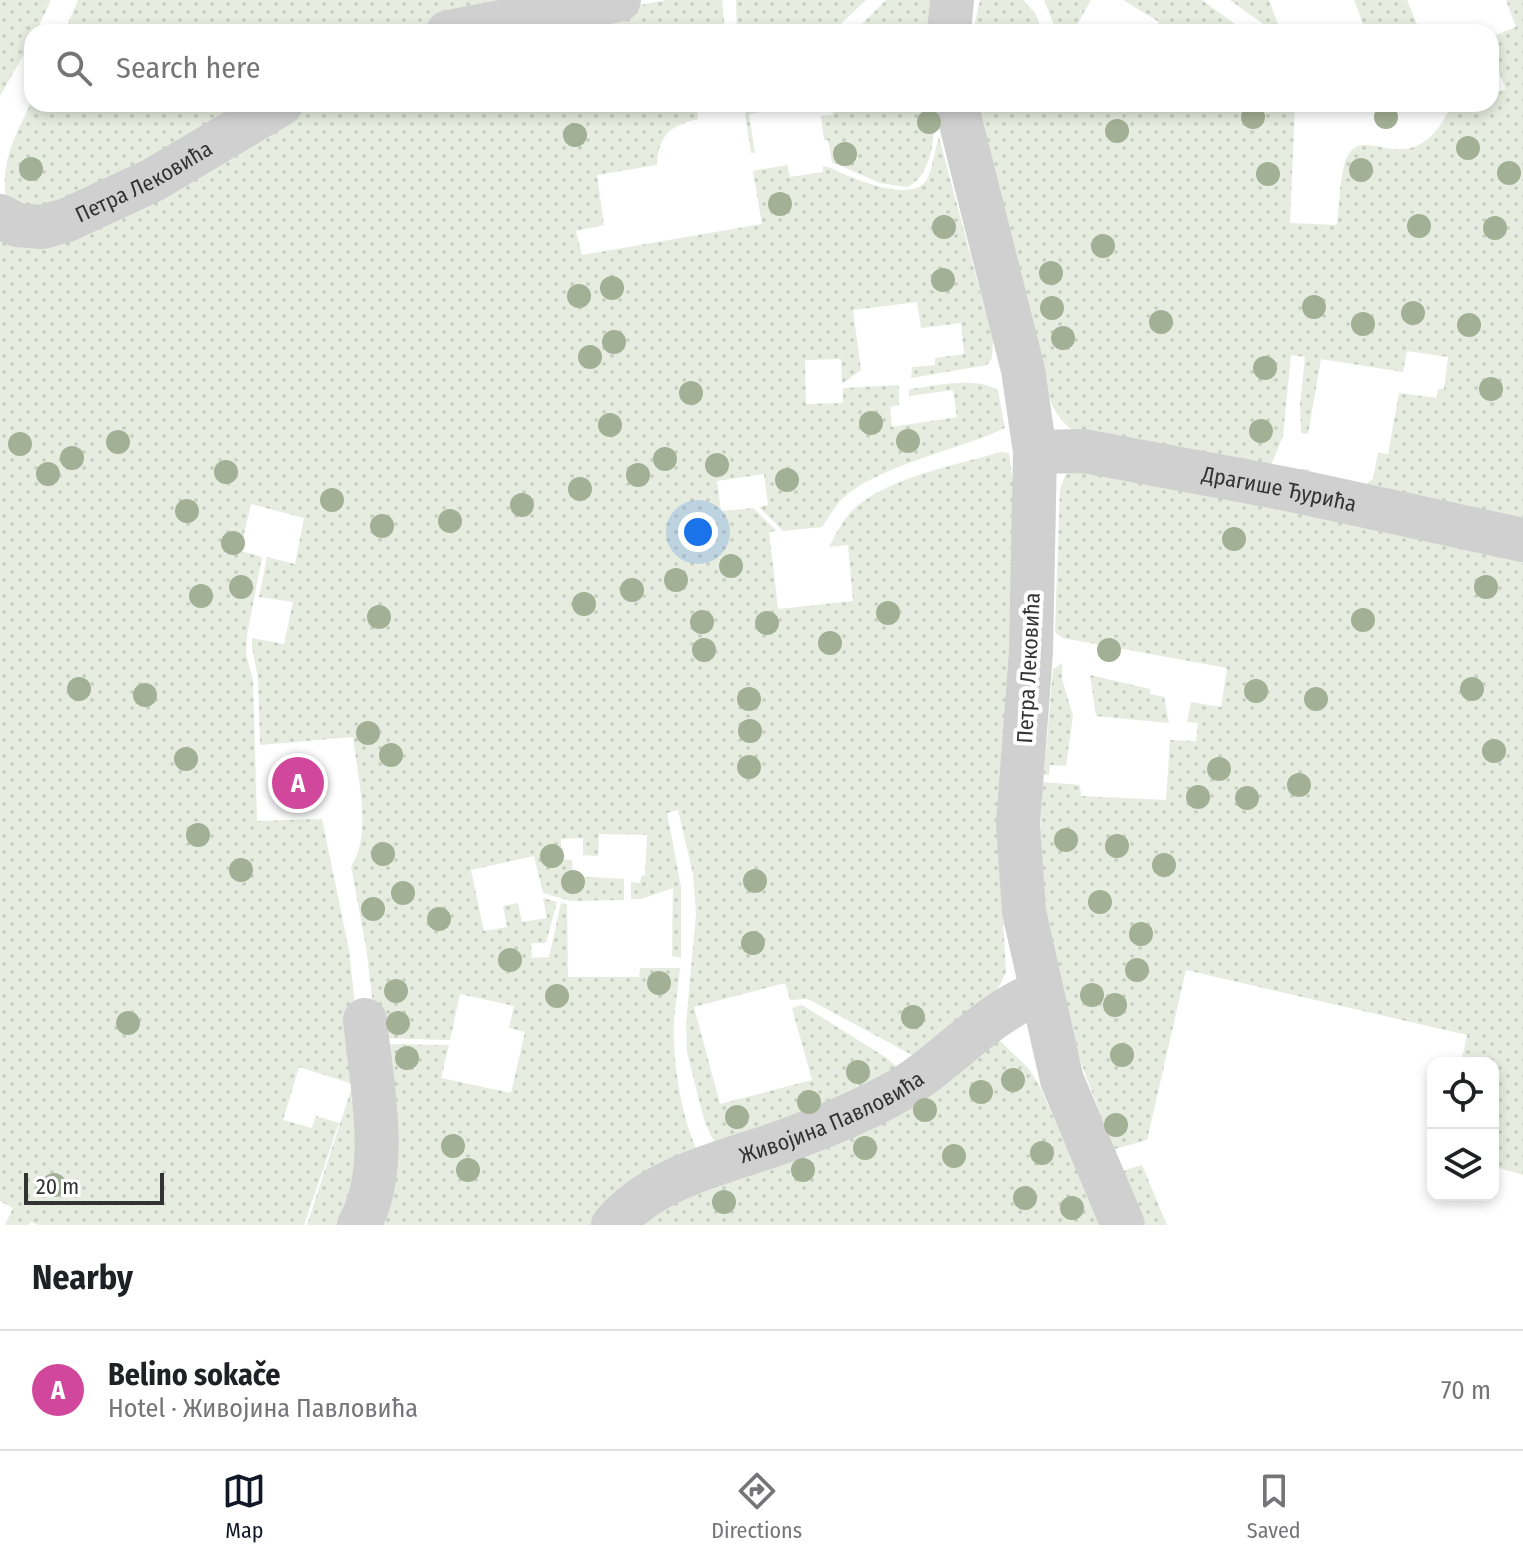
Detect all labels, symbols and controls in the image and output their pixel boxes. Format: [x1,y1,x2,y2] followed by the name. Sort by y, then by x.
[24,24,1499,112] search box
[52,46,96,90] icon: search
[116,50,261,86] text: Search here
[71,135,217,228] street label: Петра Лековића
[1199,460,1359,518] street label: Драгише Ђурића
[678,512,718,552] your location
[1011,592,1046,744] street label: Петра Лековића
[272,753,324,813] pin: A
[1427,1057,1499,1201] map controls
[1427,1057,1499,1129] button: locate
[736,1065,929,1169] street label: Живојина Павловића
[1427,1129,1499,1201] button: layers
[24,1169,164,1205] scale bar
[36,1173,79,1200] text: 20 m
[32,1257,133,1298] text: Nearby
[108,1357,281,1393] text: Belino sokače
[51,1375,65,1406] text: A
[1441,1375,1491,1406] text: 70 m
[108,1393,418,1424] text: Hotel · Живојина Павловића
[222,1469,266,1544] tab: Map
[711,1469,802,1544] tab: Directions
[1247,1469,1301,1544] tab: Saved

